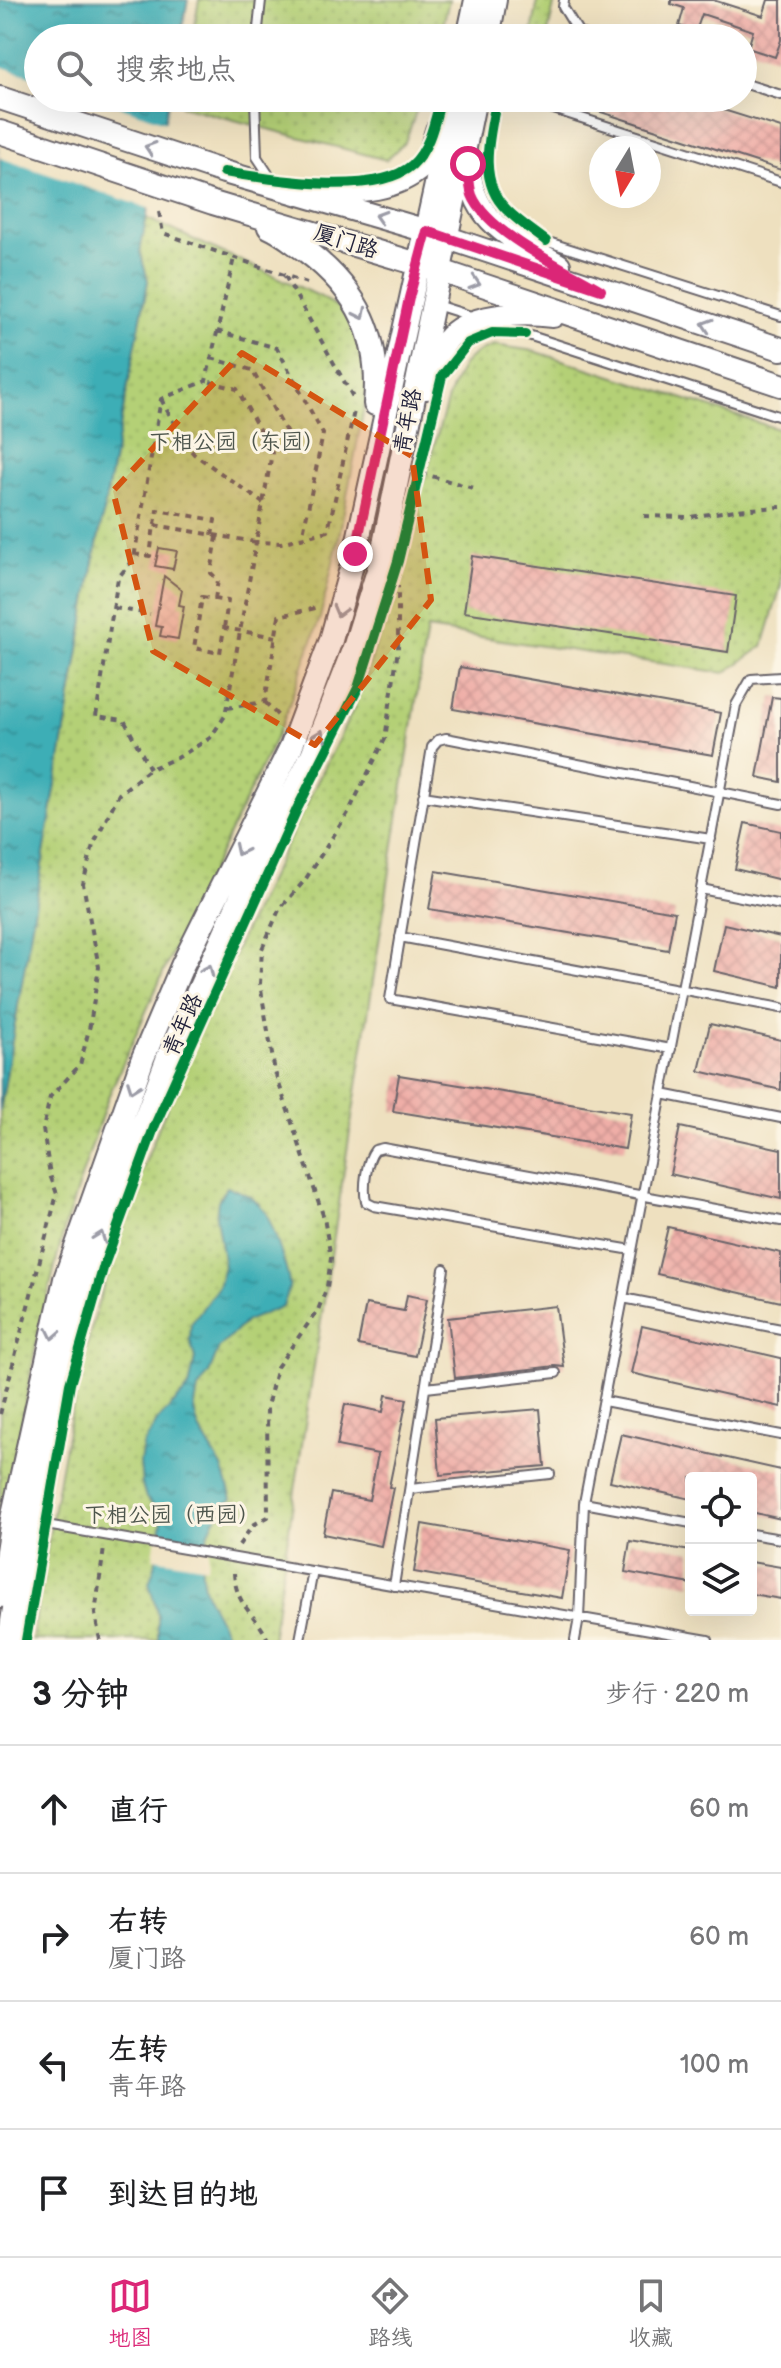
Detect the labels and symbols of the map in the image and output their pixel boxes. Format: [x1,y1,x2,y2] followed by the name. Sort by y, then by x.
[589,136,661,208] north arrow
[144,141,158,157] one-way arrow
[450,146,486,182] route start
[374,210,388,226] one-way arrow
[310,219,382,265] street label: 厦门路
[468,273,482,289] one-way arrow
[351,306,367,321] one-way arrow
[701,318,715,334] one-way arrow
[388,386,428,456] street label: 青年路
[149,429,325,456] park label: 下相公园（东园）
[337,536,373,572] route end
[332,603,349,617] one-way arrow
[310,729,327,743] one-way arrow
[234,842,249,857] one-way arrow
[198,963,214,978] one-way arrow
[157,989,209,1061] street label: 青年路
[126,1079,143,1093] one-way arrow
[90,1231,107,1245] one-way arrow
[45,1327,62,1340] one-way arrow
[84,1502,260,1529] park label: 下相公园（西园）

